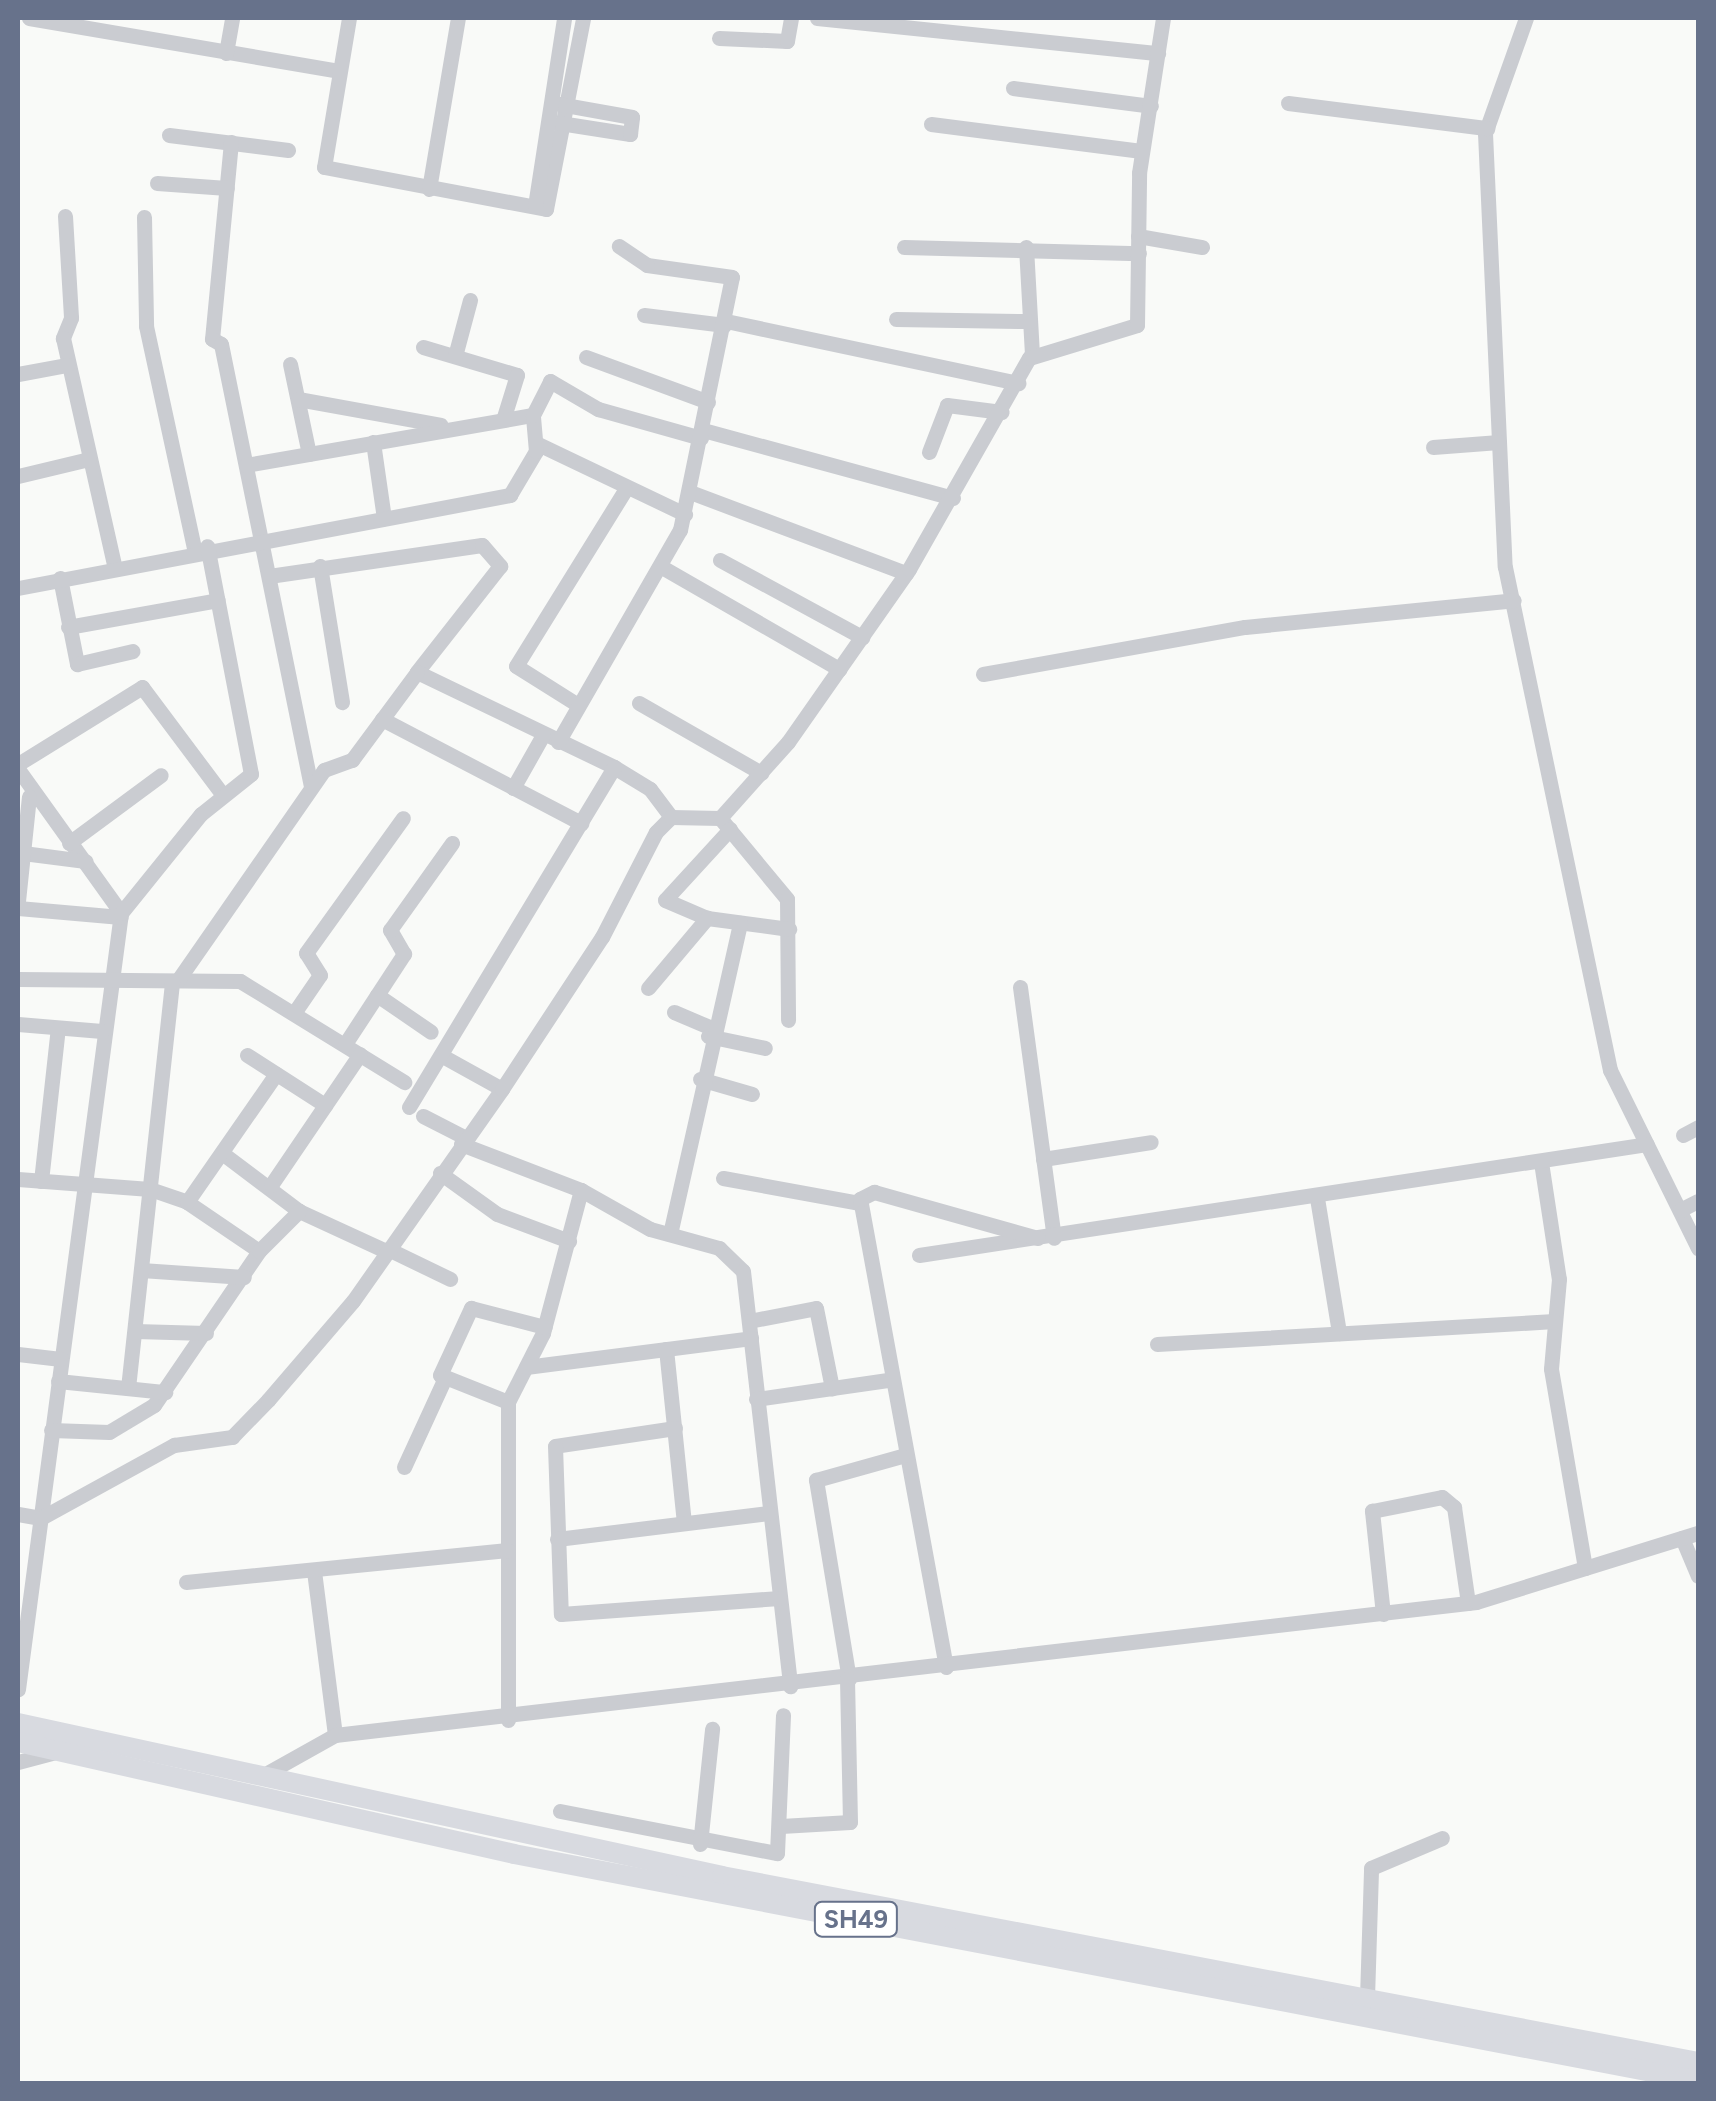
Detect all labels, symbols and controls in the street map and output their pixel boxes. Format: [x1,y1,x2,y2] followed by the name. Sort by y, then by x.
[814,1899,898,1939] road number: SH49

